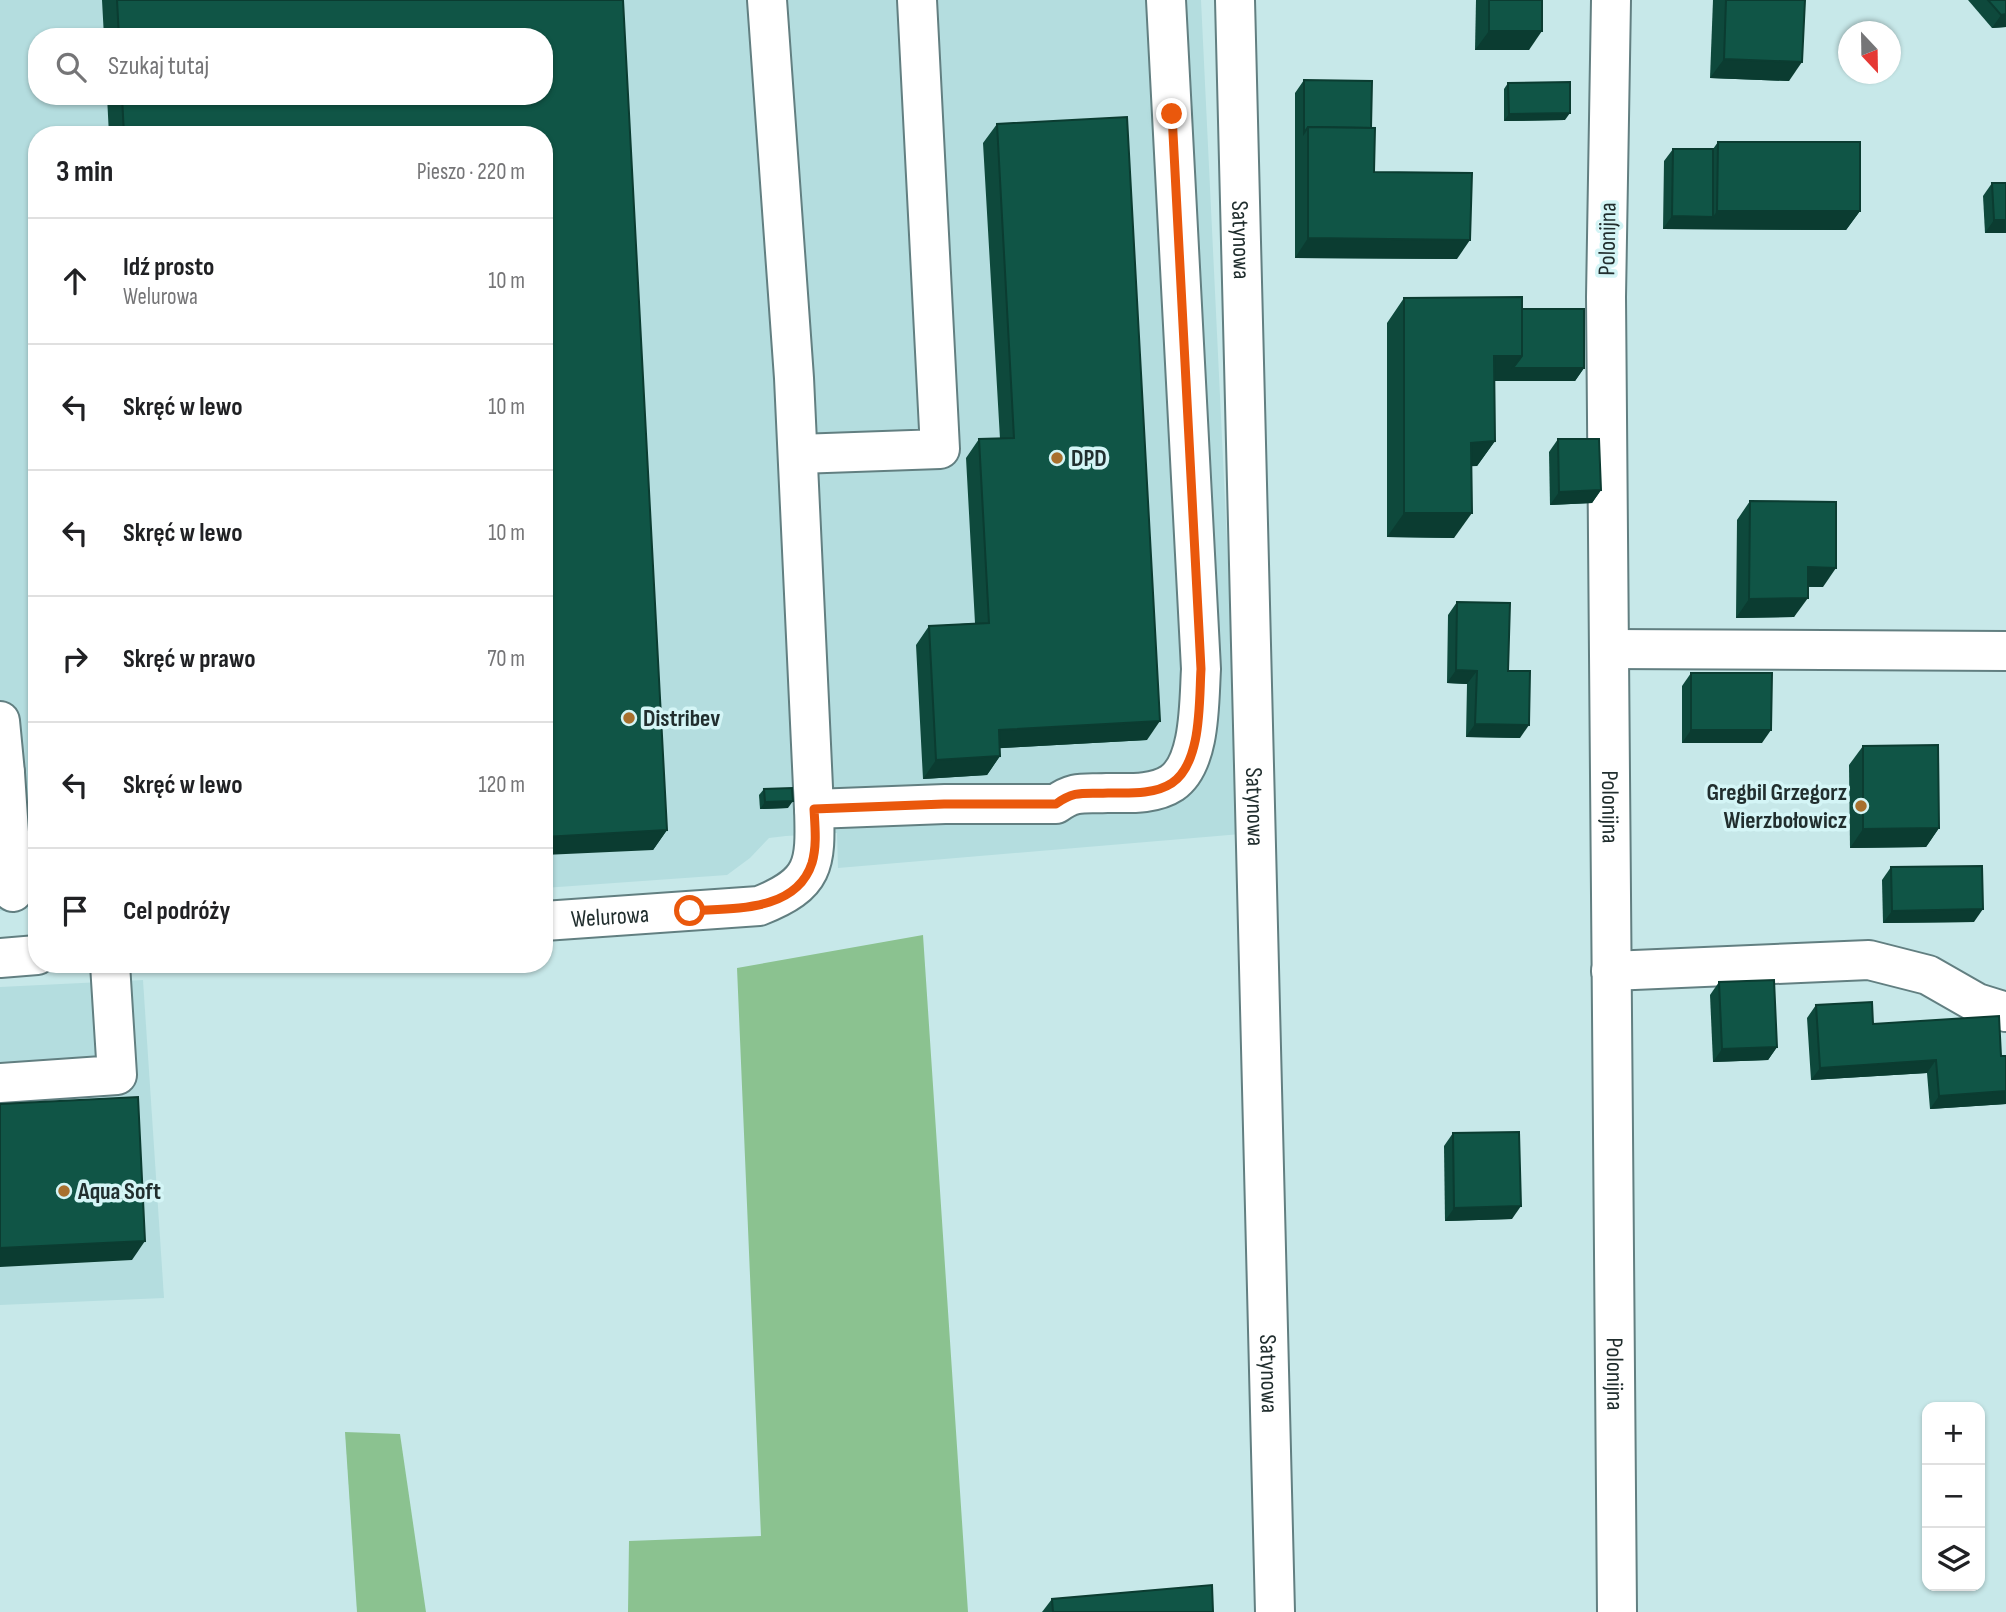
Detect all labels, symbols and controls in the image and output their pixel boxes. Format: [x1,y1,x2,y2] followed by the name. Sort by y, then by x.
[1838,21,1901,84] north arrow
[28,28,553,105] search box
[52,48,90,86] icon: search
[108,51,209,82] text: Szukaj tutaj
[1156,98,1187,129] route end
[56,154,113,190] text: 3 min
[417,158,525,186] text: Pieszo · 220 m
[1225,200,1256,280] street label: Satynowa
[1592,202,1623,276] street label: Polonijna
[123,252,214,283] text: Idź prosto
[56,262,94,300] icon: ahead
[488,267,525,295] text: 10 m
[123,283,198,311] text: Welurowa
[56,388,94,426] icon: left
[123,392,243,423] text: Skręć w lewo
[488,393,525,421] text: 10 m
[1071,444,1107,473] place label: DPD
[1049,450,1065,466] marker: DPD
[56,514,94,552] icon: left
[123,518,243,549] text: Skręć w lewo
[488,519,525,547] text: 10 m
[56,640,94,678] icon: right
[123,644,256,675] text: Skręć w prawo
[487,645,525,673] text: 70 m
[643,704,720,733] place label: Distribev
[621,710,637,726] marker: Distribev
[56,766,94,804] icon: left
[1239,767,1270,846] street label: Satynowa
[123,770,243,801] text: Skręć w lewo
[1595,770,1625,844] street label: Polonijna
[479,771,525,799] text: 120 m
[1707,778,1847,835] place label: Gregbil Grzegorz Wierzbołowicz
[1853,798,1869,814] marker: Gregbil Grzegorz Wierzbołowicz
[56,892,94,930] icon: arrive
[674,895,705,926] route start
[123,896,230,927] text: Cel podróży
[570,900,650,934] street label: Welurowa
[77,1177,161,1206] place label: Aqua Soft
[56,1183,72,1199] marker: Aqua Soft
[1253,1334,1284,1413] street label: Satynowa
[1600,1337,1629,1411] street label: Polonijna
[1922,1402,1985,1591] map controls
[1922,1402,1985,1465] button: +
[1922,1465,1985,1528] button: −
[1922,1528,1985,1591] button: layers

